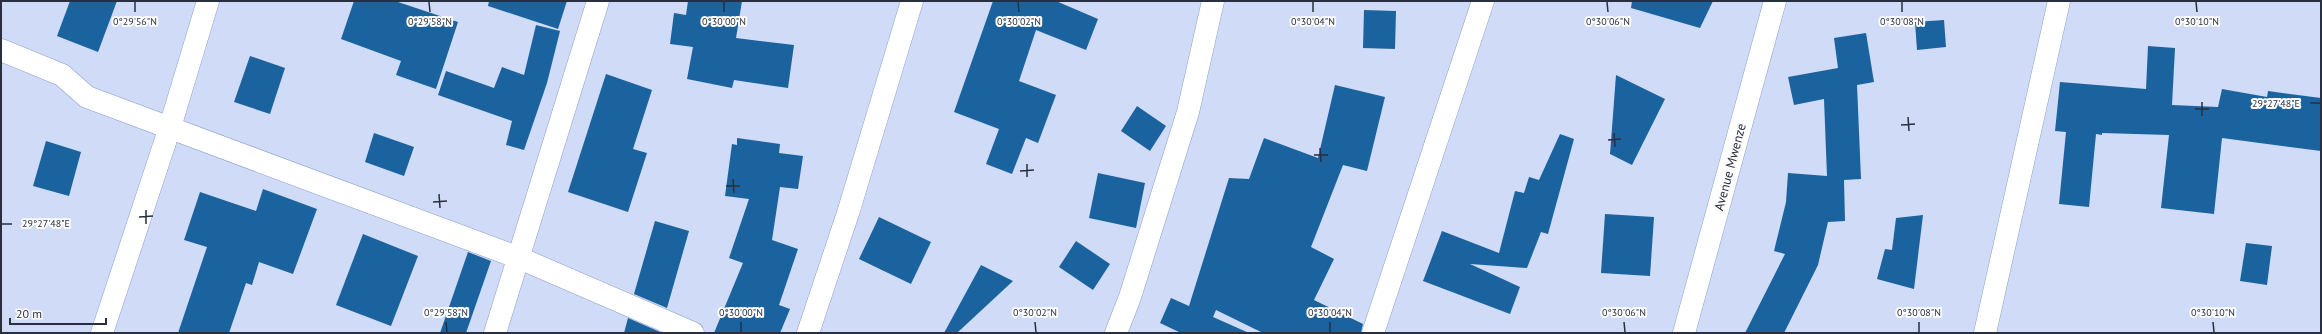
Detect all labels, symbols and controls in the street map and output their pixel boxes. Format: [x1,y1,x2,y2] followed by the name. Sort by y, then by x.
[113,15,157,28] text: 0°29'56"N
[408,15,452,28] text: 0°29'58"N
[702,15,746,28] text: 0°30'00"N
[997,15,1041,28] text: 0°30'02"N
[1291,15,1335,28] text: 0°30'04"N
[1586,15,1630,28] text: 0°30'06"N
[1880,15,1924,28] text: 0°30'08"N
[2175,15,2219,28] text: 0°30'10"N
[2252,97,2300,110] text: 29°27'48"E
[1710,121,1750,213] street label: Avenue Mwenze
[22,217,70,230] text: 29°27'48"E
[10,300,106,326] scale bar
[16,306,42,321] text: 20 m
[424,306,468,319] text: 0°29'58"N
[719,306,763,319] text: 0°30'00"N
[1013,306,1057,319] text: 0°30'02"N
[1308,306,1352,319] text: 0°30'04"N
[1602,306,1646,319] text: 0°30'06"N
[1897,306,1941,319] text: 0°30'08"N
[2191,306,2235,319] text: 0°30'10"N

